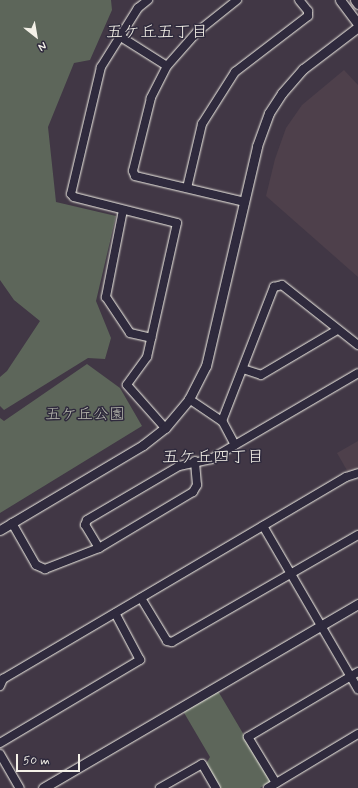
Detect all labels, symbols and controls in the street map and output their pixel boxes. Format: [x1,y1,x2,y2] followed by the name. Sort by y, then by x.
[16,16,56,56] north arrow
[106,23,208,43] district label: 五ケ丘五丁目
[35,38,49,54] text: N
[45,405,125,425] park label: 五ケ丘公園
[162,448,264,468] district label: 五ケ丘四丁目
[18,746,82,772] scale bar
[23,753,50,769] text: 50 m

